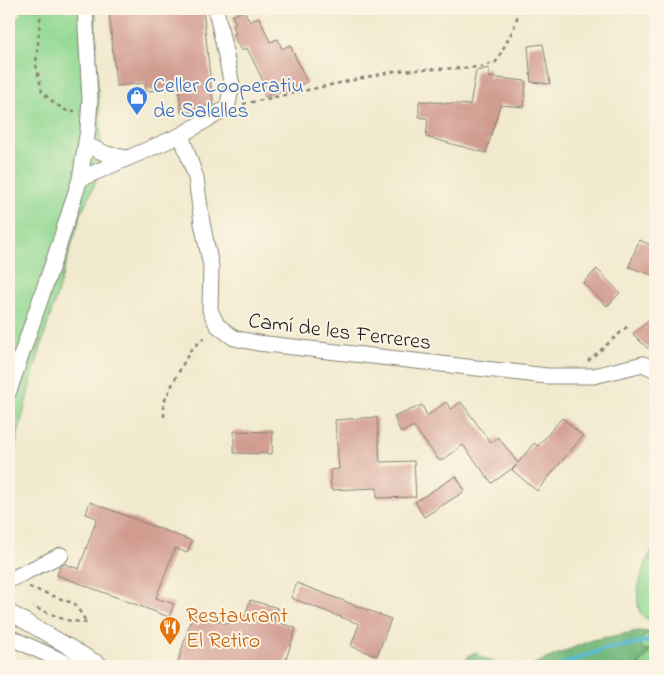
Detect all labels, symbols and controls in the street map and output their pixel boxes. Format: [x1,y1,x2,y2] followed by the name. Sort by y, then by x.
[153,71,304,128] place label: Celler Cooperatiu de Salelles
[125,85,149,116] shop icon: Celler Cooperatiu de Salelles
[246,306,433,360] street label: Camí de les Ferreres
[186,601,289,658] place label: Restaurant El Retiro
[158,615,182,646] restaurant icon: Restaurant El Retiro

